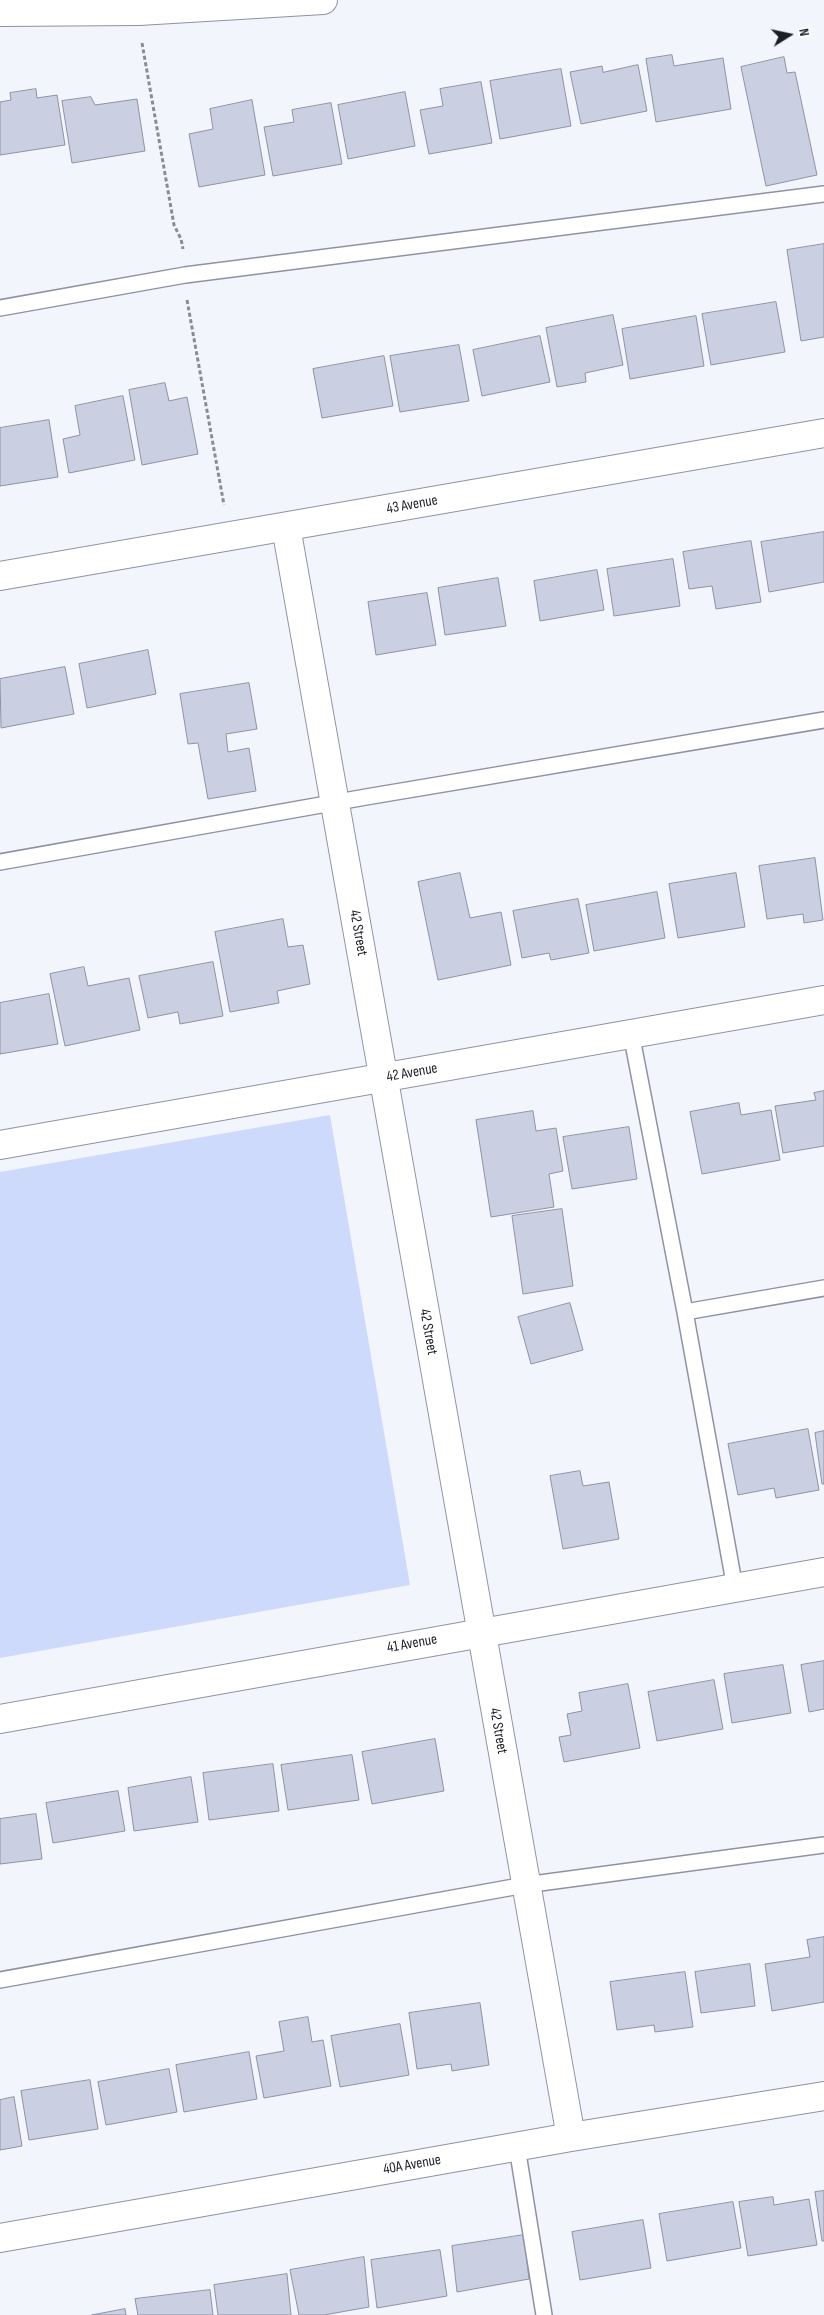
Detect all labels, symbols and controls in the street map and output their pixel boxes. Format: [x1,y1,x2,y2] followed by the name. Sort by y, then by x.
[764,10,814,60] north arrow
[795,27,813,37] text: N
[385,492,439,518] street label: 43 Avenue
[345,909,371,957] street label: 42 Street
[385,1060,439,1086] street label: 42 Avenue
[415,1308,441,1356] street label: 42 Street
[386,1631,438,1657] street label: 41 Avenue
[485,1707,511,1755] street label: 42 Street
[382,2151,442,2179] street label: 40A Avenue

